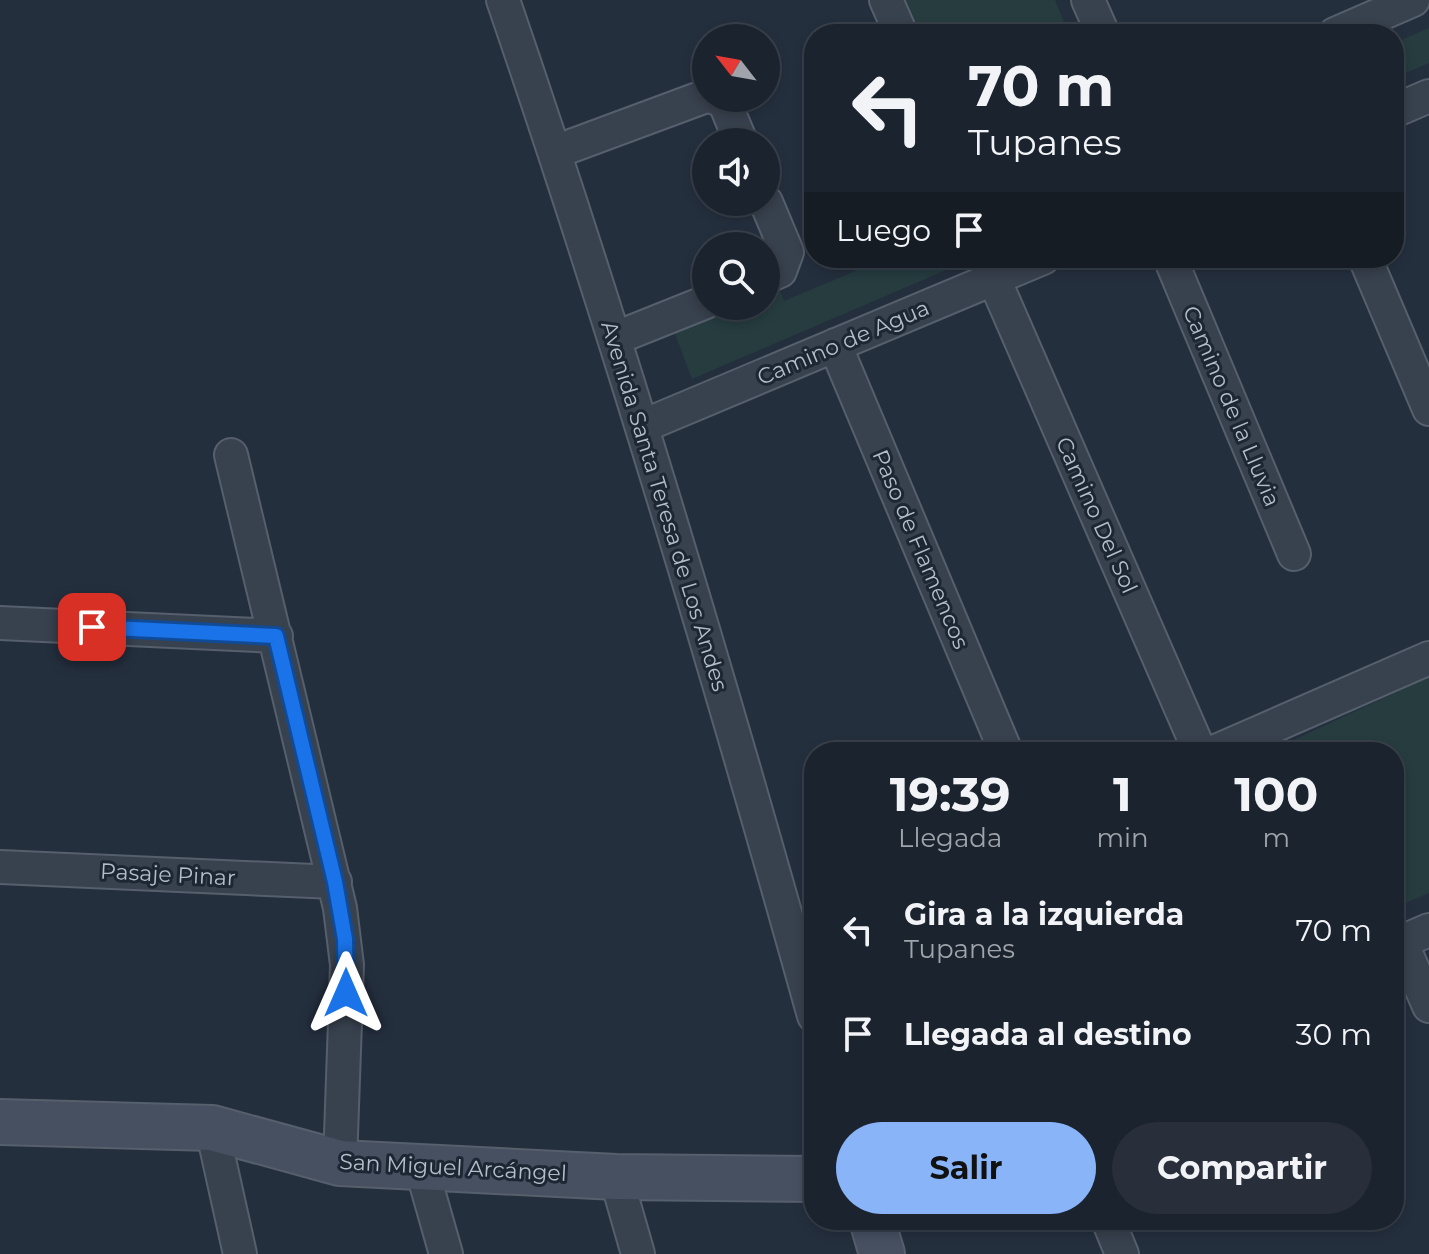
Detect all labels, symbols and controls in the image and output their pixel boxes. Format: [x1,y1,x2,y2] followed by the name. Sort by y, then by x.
[692,24,780,112] north arrow
[692,24,780,320] map controls
[968,52,1114,120] text: 70 m
[836,56,940,160] icon: left
[968,120,1122,164] text: Tupanes
[692,128,780,216] button: sound
[947,208,991,252] icon: arrive
[836,212,931,249] text: Luego
[692,232,780,320] button: search
[753,294,933,391] street label: Camino de Agua
[1177,302,1286,511] street label: Camino de la Lluvia
[595,318,734,695] street label: Avenida Santa Teresa de Los Andes
[1050,433,1143,598] street label: Camino Del Sol
[866,446,975,653] street label: Paso de Flamencos
[58,593,126,661] pin
[70,605,114,649] icon: arrive
[890,765,1011,823] text: 19:39
[1113,765,1132,823] text: 1
[1234,765,1318,823] text: 100
[898,822,1002,854] text: Llegada
[1096,822,1149,854] text: min
[1262,822,1290,854] text: m
[100,857,236,892] street label: Pasaje Pinar
[904,896,1184,933] text: Gira a la izquierda
[836,908,880,952] icon: left
[1295,912,1372,949] text: 70 m
[904,933,1015,965] text: Tupanes
[304,951,388,1035] position arrow
[836,1012,880,1056] icon: arrive
[904,1016,1192,1053] text: Llegada al destino
[1296,1016,1372,1053] text: 30 m
[836,1122,1096,1214] button: Salir
[1112,1122,1372,1214] button: Compartir
[339,1148,567,1187] street label: San Miguel Arcángel

